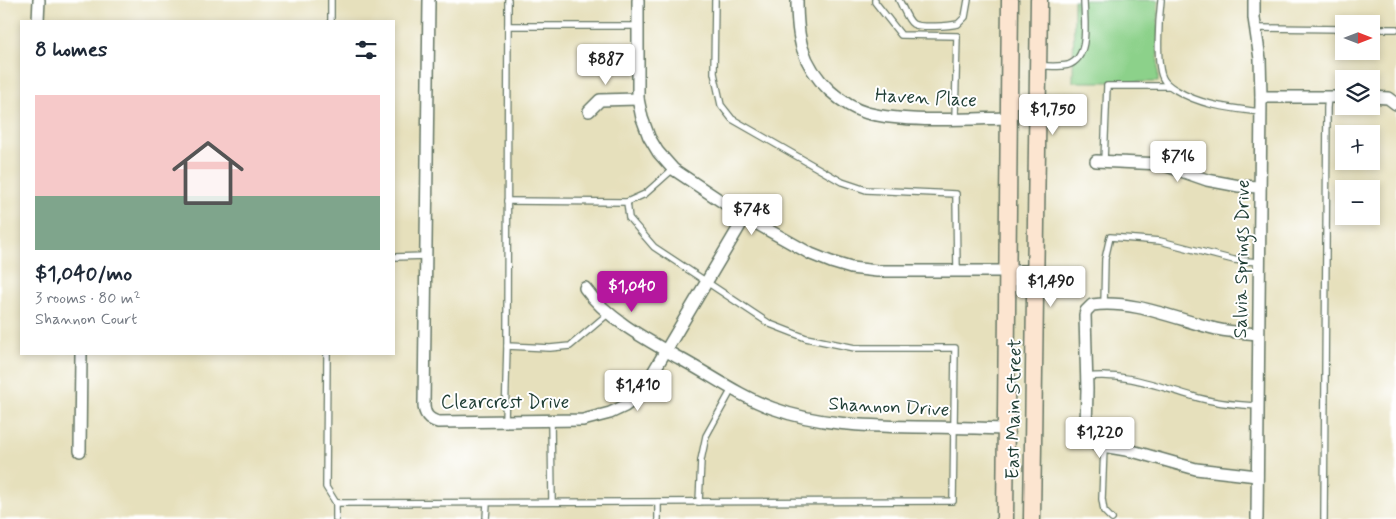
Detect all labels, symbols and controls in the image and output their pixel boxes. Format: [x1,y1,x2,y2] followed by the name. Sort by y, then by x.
[1335,15,1380,60] north arrow
[1335,15,1380,225] map controls
[35,36,107,64] text: 8 homes
[352,36,380,64] icon: filters
[576,44,636,86] pin: $887
[588,49,624,70] text: $887
[1335,70,1380,115] button: layers
[874,83,978,113] street label: Haven Place
[1012,94,1094,136] pin: $1,750
[1030,99,1076,120] text: $1,750
[1335,125,1380,170] button: +
[163,128,253,218] icon: home
[1148,140,1208,183] pin: $716
[1161,146,1195,167] text: $716
[1228,179,1259,339] street label: Salvia Springs Drive
[1335,180,1380,225] button: −
[722,194,782,236] pin: $748
[733,199,771,220] text: $748
[35,260,132,288] text: $1,040/mo
[1010,266,1092,308] pin: $1,490
[591,270,673,313] pin: $1,040
[1027,271,1075,292] text: $1,490
[608,276,656,297] text: $1,040
[35,288,141,309] text: 3 rooms · 80 m²
[35,309,137,330] text: Shannon Court
[1000,338,1028,480] street label: East Main Street
[597,370,679,412] pin: $1,410
[616,375,660,396] text: $1,410
[441,390,569,415] street label: Clearcrest Drive
[828,391,950,423] street label: Shannon Drive
[1059,416,1141,459] pin: $1,220
[1077,422,1123,443] text: $1,220

